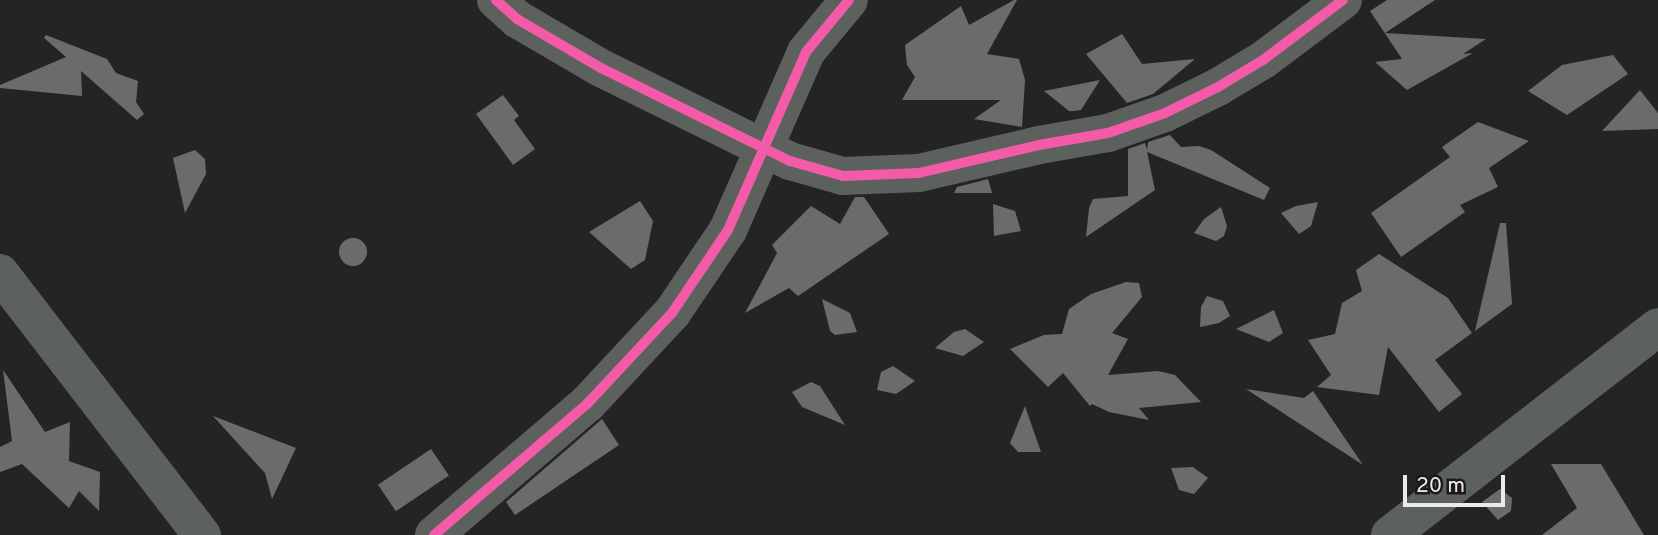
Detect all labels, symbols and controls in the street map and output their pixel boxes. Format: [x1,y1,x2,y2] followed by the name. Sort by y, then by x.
[1406,462,1508,506] scale bar
[1416,473,1465,500] text: 20 m

